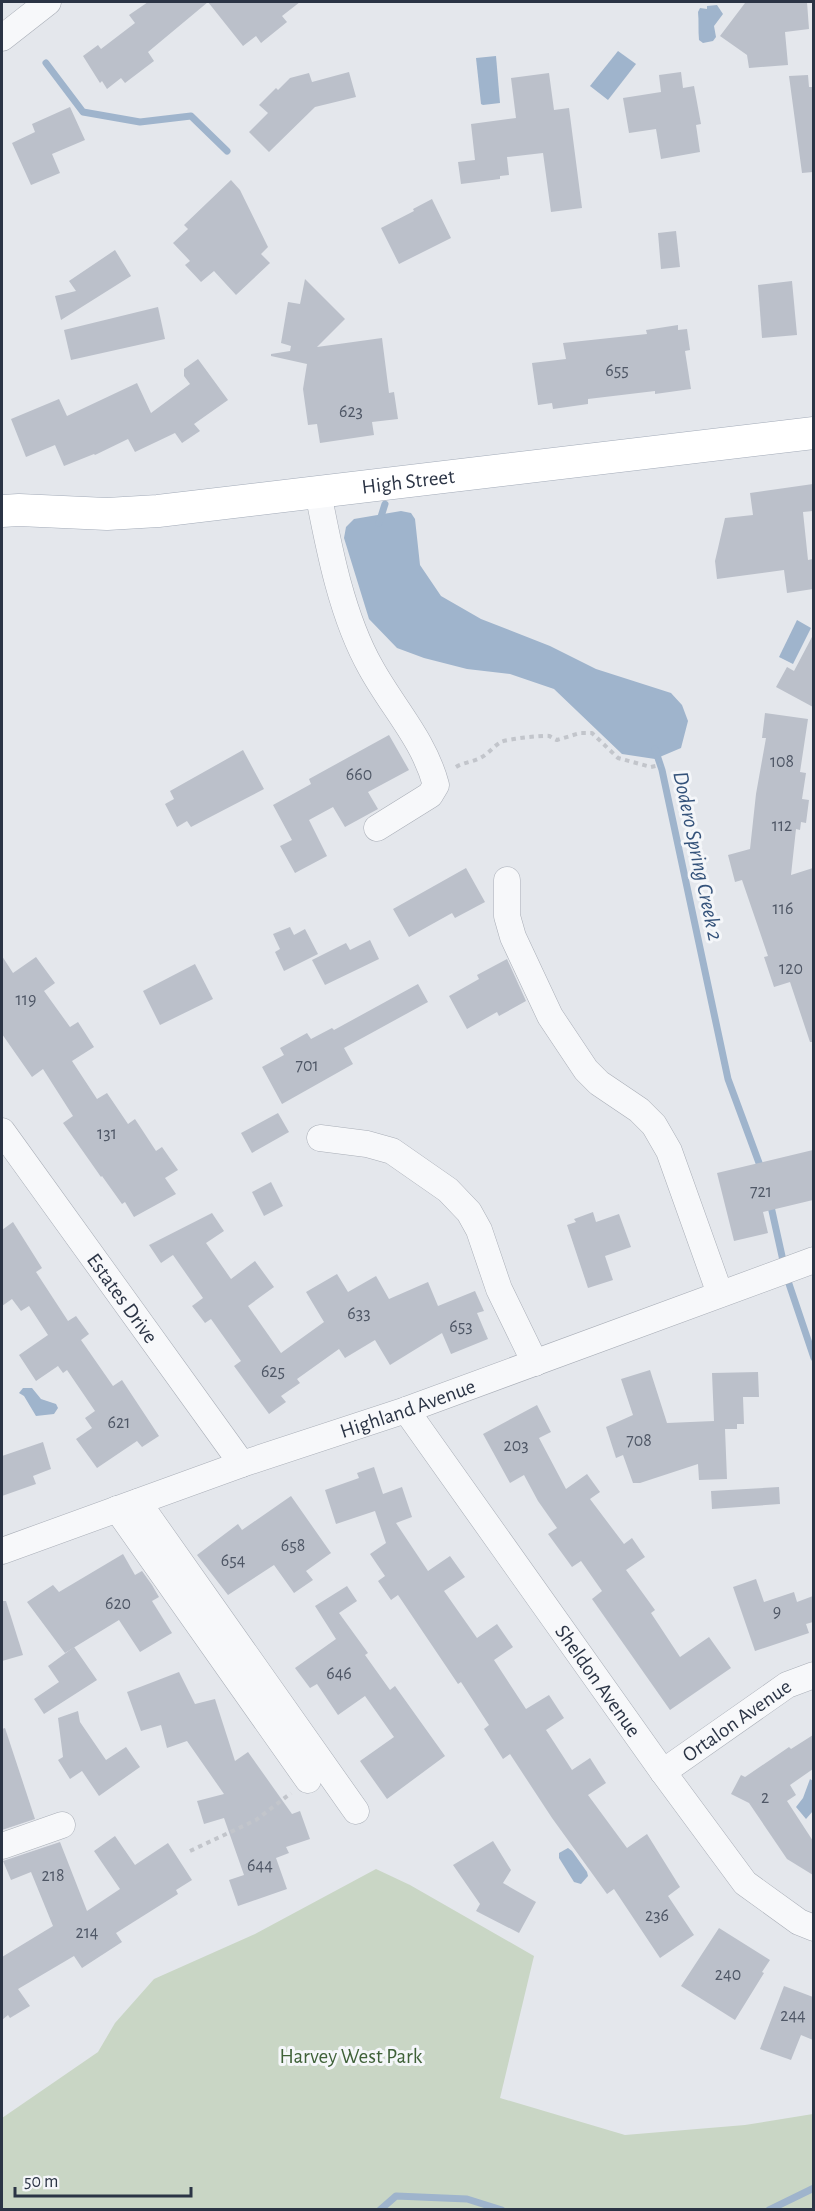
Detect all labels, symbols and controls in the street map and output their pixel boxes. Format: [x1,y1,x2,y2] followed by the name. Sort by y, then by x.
[605,362,629,380] house number: 655
[339,403,363,421] house number: 623
[360,465,456,497] street label: High Street
[770,753,794,771] house number: 108
[346,766,372,784] house number: 660
[668,769,727,943] water label: Dodero Spring Creek 2
[772,817,792,835] house number: 112
[773,900,793,918] house number: 116
[779,960,803,978] house number: 120
[16,991,36,1009] house number: 119
[295,1057,319,1075] house number: 701
[97,1125,117,1143] house number: 131
[750,1183,772,1201] house number: 721
[83,1249,162,1347] street label: Estates Drive
[347,1305,371,1323] house number: 633
[449,1318,473,1336] house number: 653
[261,1363,285,1381] house number: 625
[337,1375,478,1442] street label: Highland Avenue
[108,1414,130,1432] house number: 621
[626,1432,652,1450] house number: 708
[503,1437,529,1455] house number: 203
[281,1537,305,1555] house number: 658
[221,1552,246,1570] house number: 654
[105,1595,131,1613] house number: 620
[773,1603,781,1621] house number: 9
[551,1621,645,1741] street label: Sheldon Avenue
[326,1665,352,1683] house number: 646
[678,1675,795,1765] street label: Ortalon Avenue
[761,1789,769,1807] house number: 2
[247,1857,273,1875] house number: 644
[42,1867,64,1885] house number: 218
[645,1907,669,1925] house number: 236
[75,1924,99,1942] house number: 214
[715,1966,741,1984] house number: 240
[780,2007,806,2025] house number: 244
[280,2046,423,2067] park label: Harvey West Park
[15,2160,190,2198] scale bar
[24,2173,58,2191] text: 50 m

